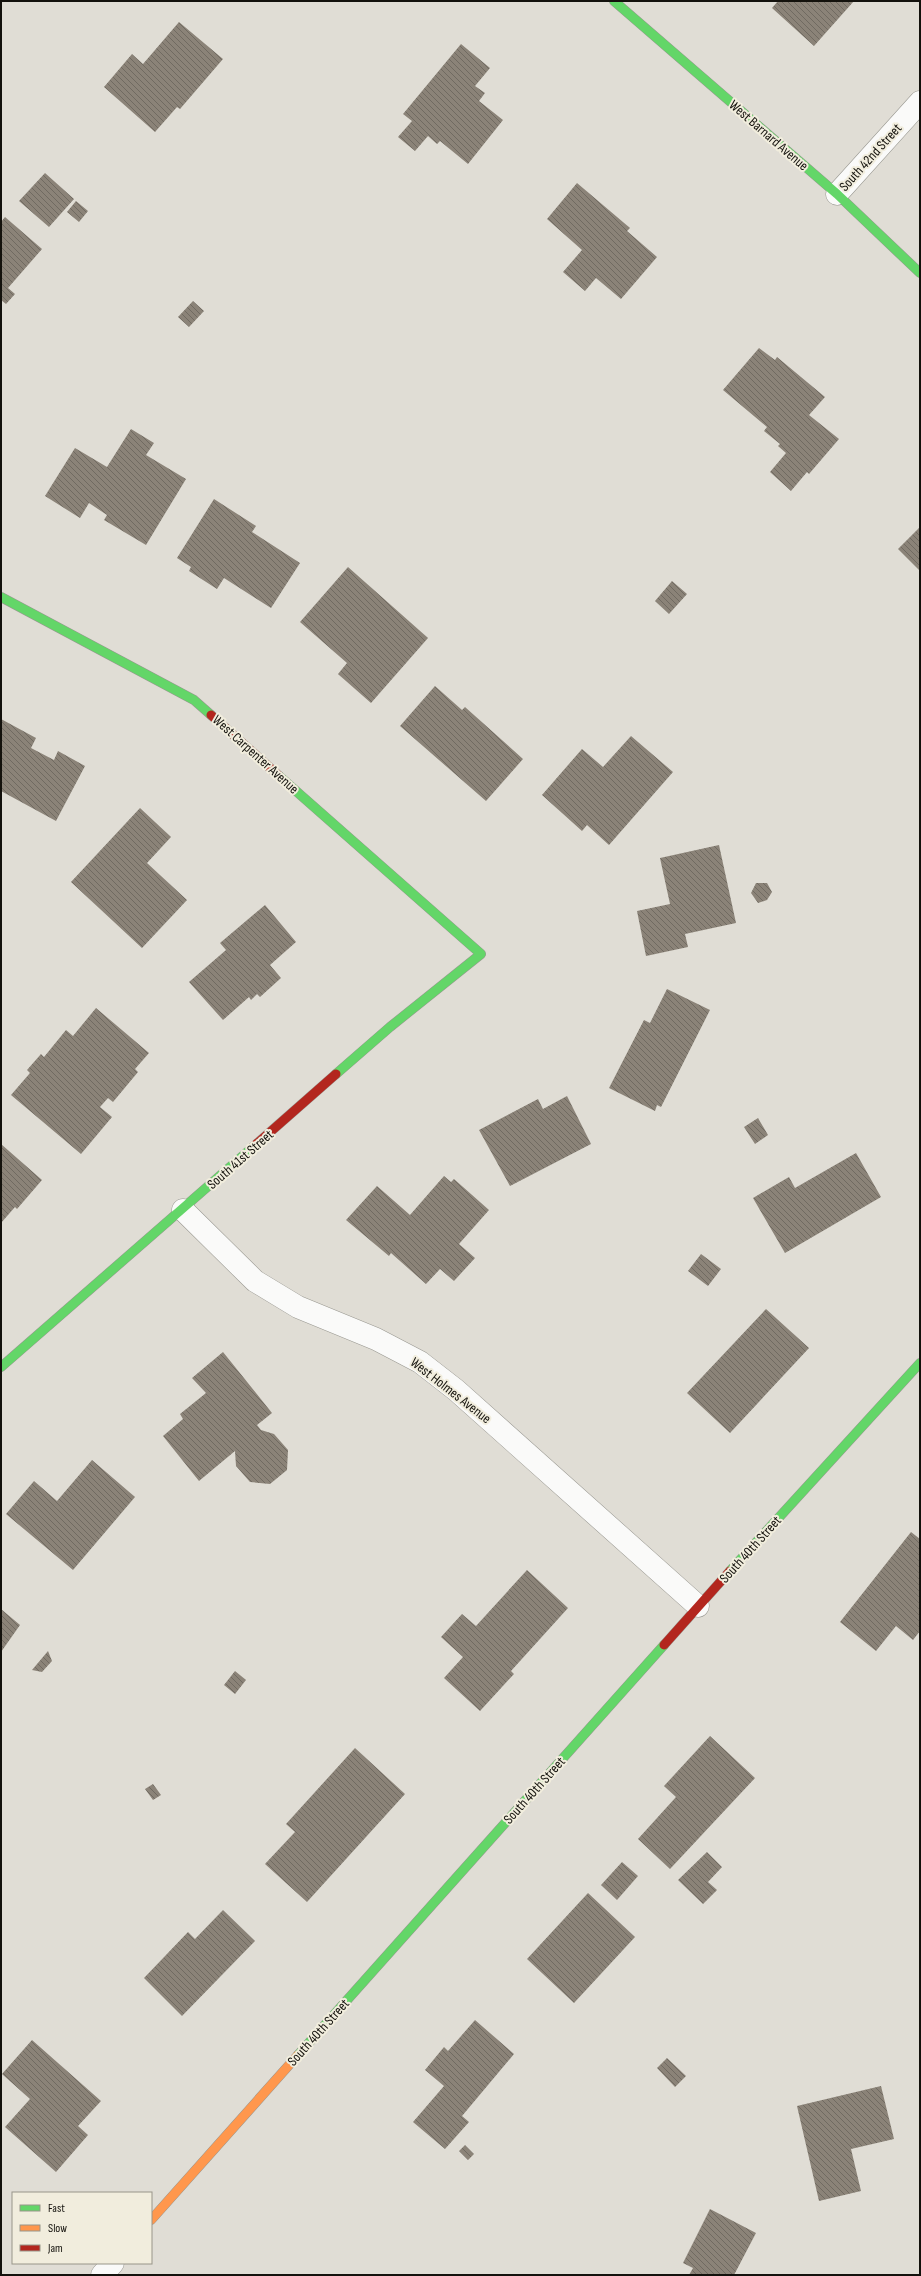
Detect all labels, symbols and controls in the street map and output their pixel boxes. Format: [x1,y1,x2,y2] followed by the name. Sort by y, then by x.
[726,96,812,174] street label: West Barnard Avenue
[835,120,905,195] street label: South 42nd Street
[209,711,302,797] street label: West Carpenter Avenue
[204,1126,277,1193] street label: South 41st Street
[407,1354,494,1427] street label: West Holmes Avenue
[716,1512,785,1586] street label: South 40th Street
[500,1753,569,1827] street label: South 40th Street
[284,1995,353,2069] street label: South 40th Street
[12,2192,152,2264] legend
[48,2201,65,2216] text: Fast
[48,2221,67,2236] text: Slow
[47,2241,63,2256] text: Jam

